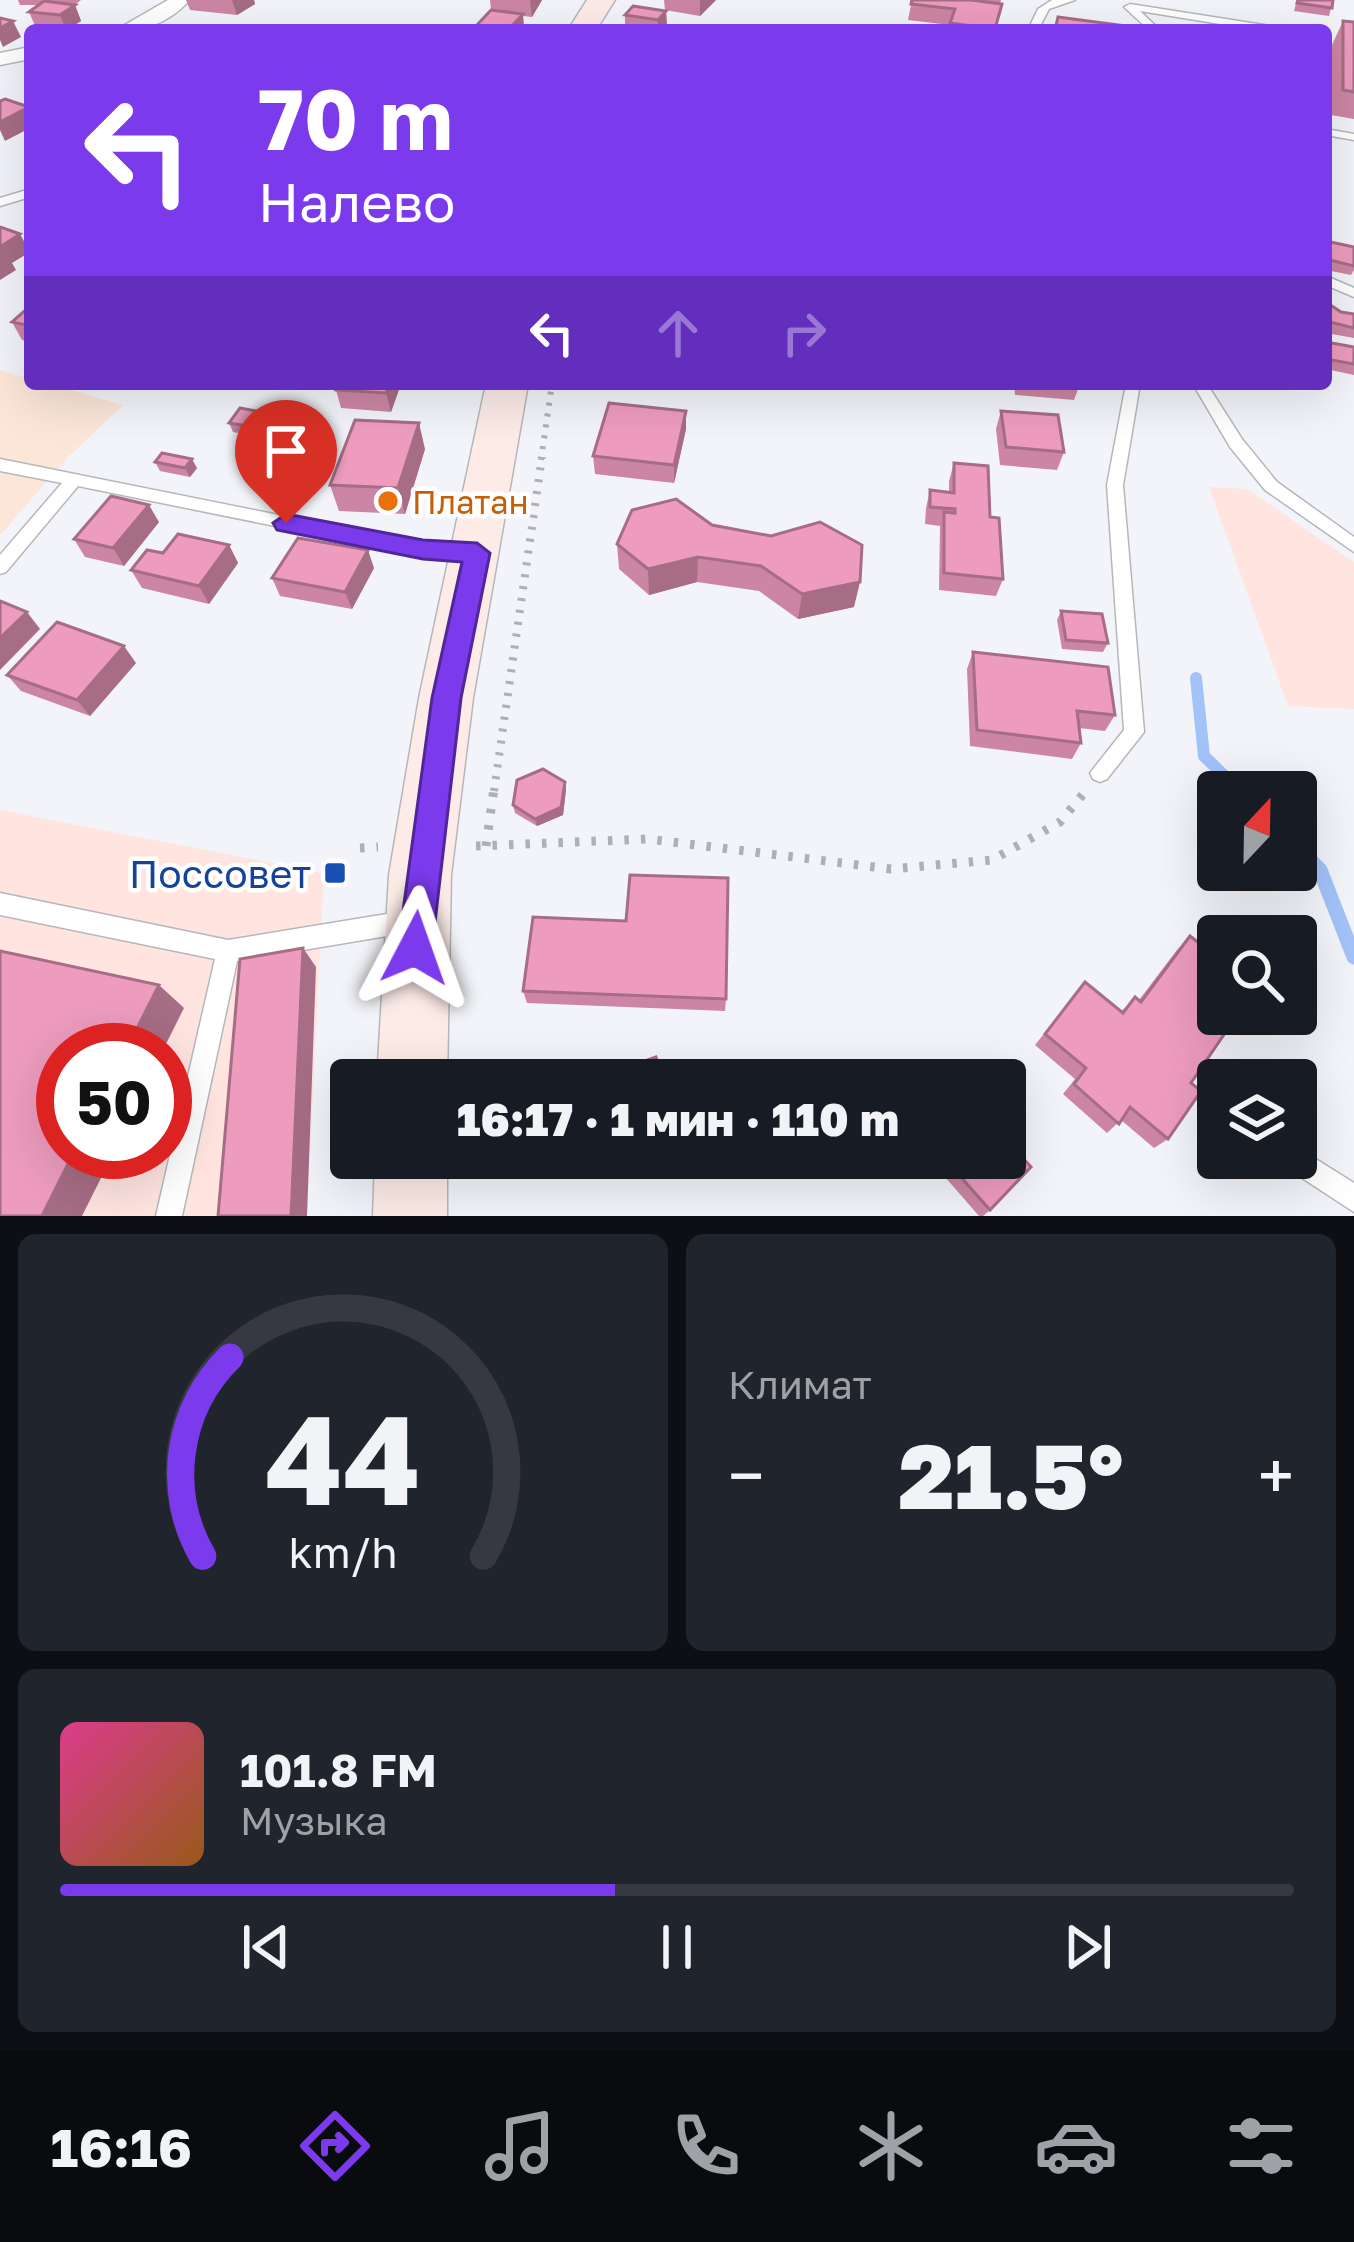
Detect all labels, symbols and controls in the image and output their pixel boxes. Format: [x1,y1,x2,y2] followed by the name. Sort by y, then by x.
[258,68,453,168] text: 70 m
[60,72,216,228] icon: left
[258,169,455,234] text: Налево
[519,300,585,366] icon: left
[645,300,711,366] icon: ahead
[771,300,837,366] icon: right
[235,400,337,523] pin
[253,418,319,484] icon: arrive
[412,482,529,521] place label: Платан
[375,488,401,514] marker: Платан
[1197,771,1317,891] north arrow
[1197,771,1317,1179] map controls
[129,850,311,897] place label: Поссовет
[322,860,348,886] marker: Поссовет
[352,885,478,1011] position arrow
[1197,915,1317,1035] button: search
[36,1023,192,1179] speed limit sign: 50
[1197,1059,1317,1179] button: layers
[457,1092,899,1146] text: 16:17 · 1 мин · 110 m
[728,1361,872,1408] text: Климат
[265,1383,421,1532] text: 44
[899,1421,1123,1529] text: 21.5°
[728,1435,764,1515] text: −
[1258,1435,1294,1515] text: +
[288,1525,398,1576] text: km/h
[240,1743,437,1797] text: 101.8 FM
[240,1797,388,1844] text: Музыка
[233,1914,299,1980] icon: previous
[644,1914,710,1980] icon: pause
[1055,1914,1121,1980] icon: next
[293,2104,377,2188] icon: directions
[478,2104,562,2188] icon: music
[664,2104,748,2188] icon: phone
[849,2104,933,2188] icon: climate
[1034,2104,1118,2188] icon: car
[1219,2104,1303,2188] icon: filters
[51,2114,192,2179] text: 16:16

